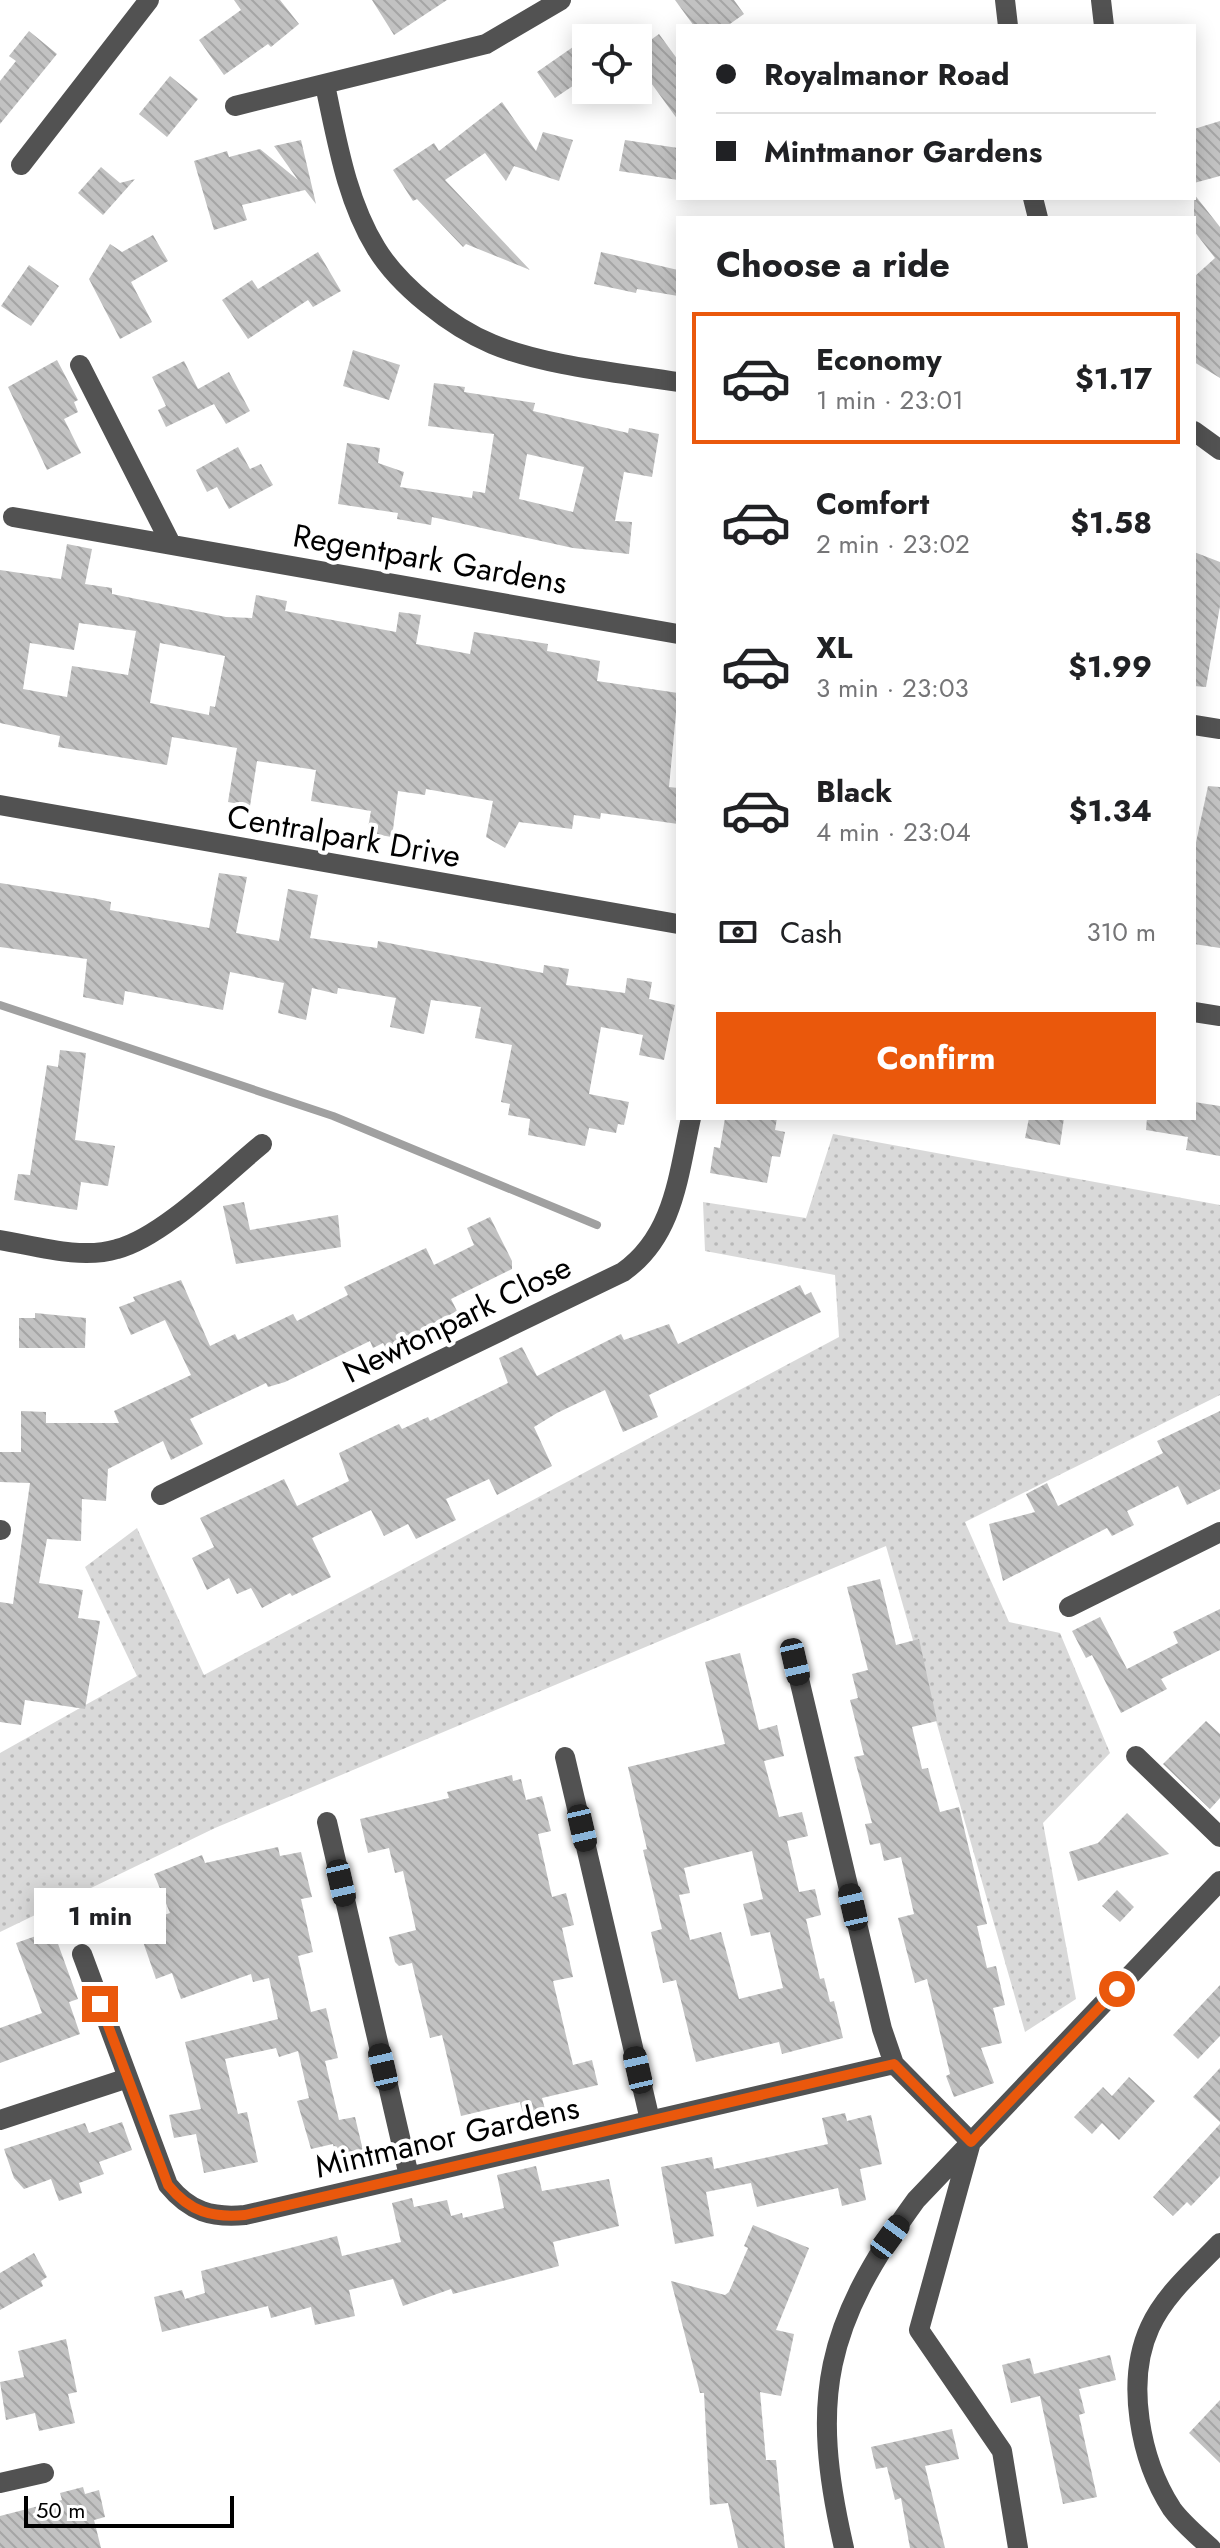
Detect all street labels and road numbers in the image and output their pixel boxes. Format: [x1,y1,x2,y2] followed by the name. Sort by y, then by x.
[289,512,571,606] street label: Regentpark Gardens
[224,793,464,879] street label: Centralpark Drive
[335,1244,579,1394] street label: Newtonpark Close
[311,2084,583,2190] street label: Mintmanor Gardens

